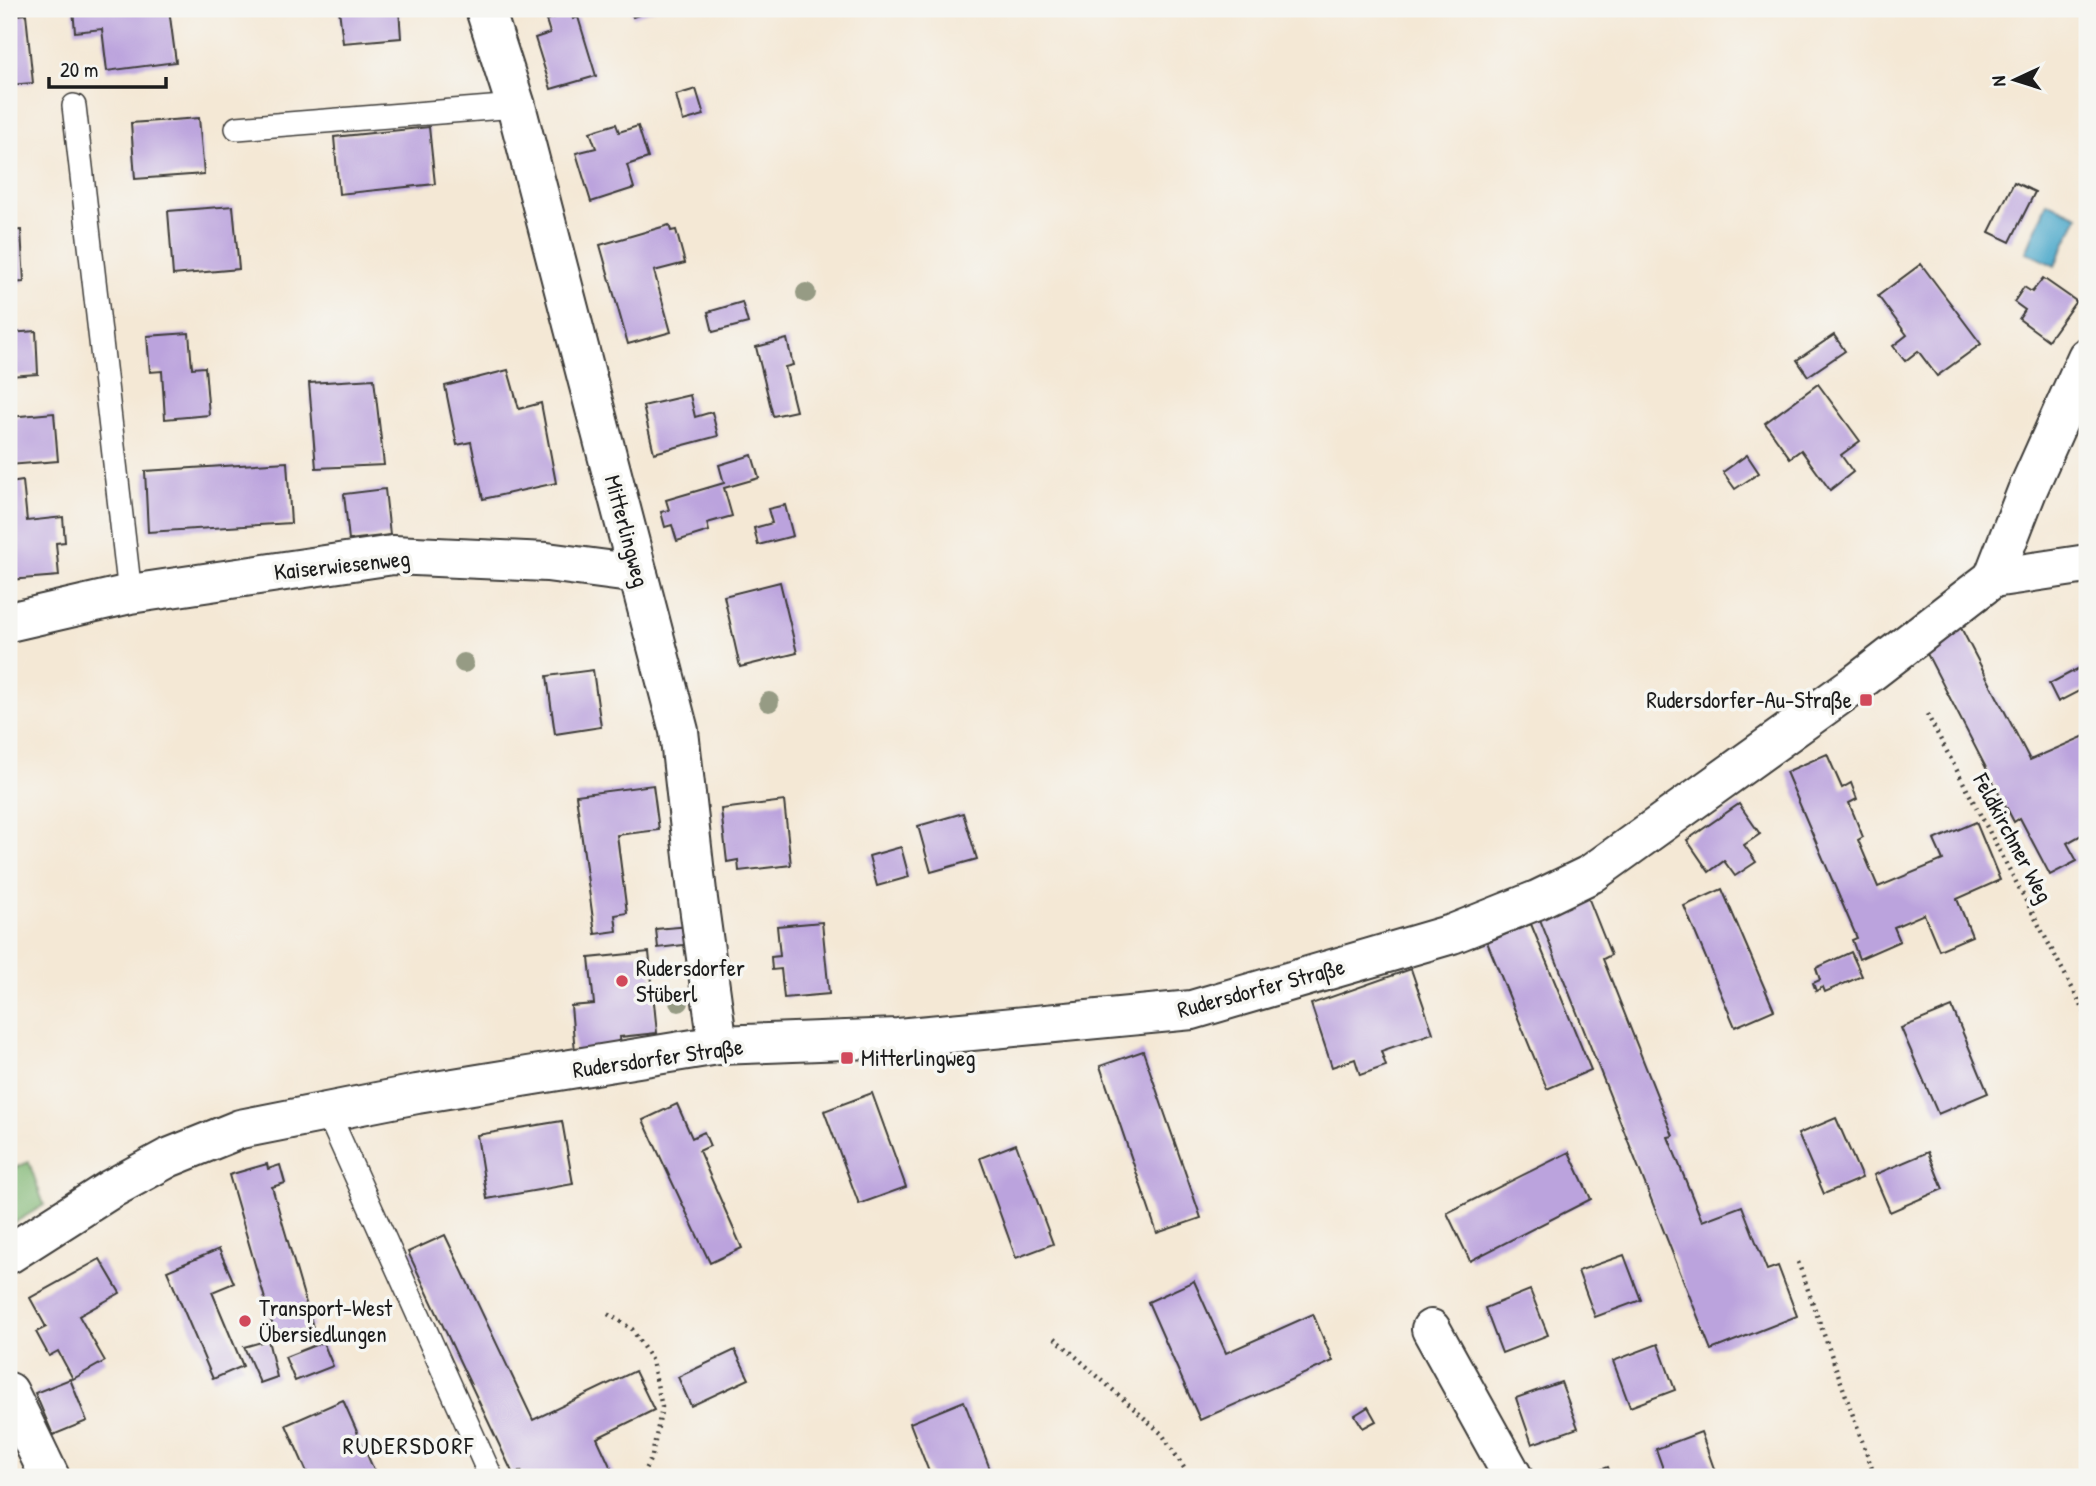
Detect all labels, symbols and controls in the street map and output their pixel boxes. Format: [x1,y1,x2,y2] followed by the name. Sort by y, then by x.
[49,46,166,90] scale bar
[1980,46,2050,116] north arrow
[60,55,98,84] text: 20 m
[1985,75,2011,87] text: N
[598,472,657,590] street label: Mitterlingweg
[272,542,411,587] street label: Kaiserwiesenweg
[1646,684,1852,715] place label: Rudersdorfer-Au-Straße
[1858,692,1874,708] marker: Rudersdorfer-Au-Straße
[1966,767,2061,908] street label: Feldkirchner Weg
[1174,950,1348,1025] street label: Rudersdorfer Straße
[636,952,745,1009] place label: Rudersdorfer Stüberl
[614,973,630,989] marker: Rudersdorfer Stüberl
[571,1030,745,1085] street label: Rudersdorfer Straße
[861,1042,976,1073] place label: Mitterlingweg
[839,1050,855,1066] marker: Mitterlingweg
[259,1292,393,1349] place label: Transport-West Übersiedlungen
[237,1313,253,1329] marker: Transport-West Übersiedlungen
[343,1429,475,1461] district label: RUDERSDORF

